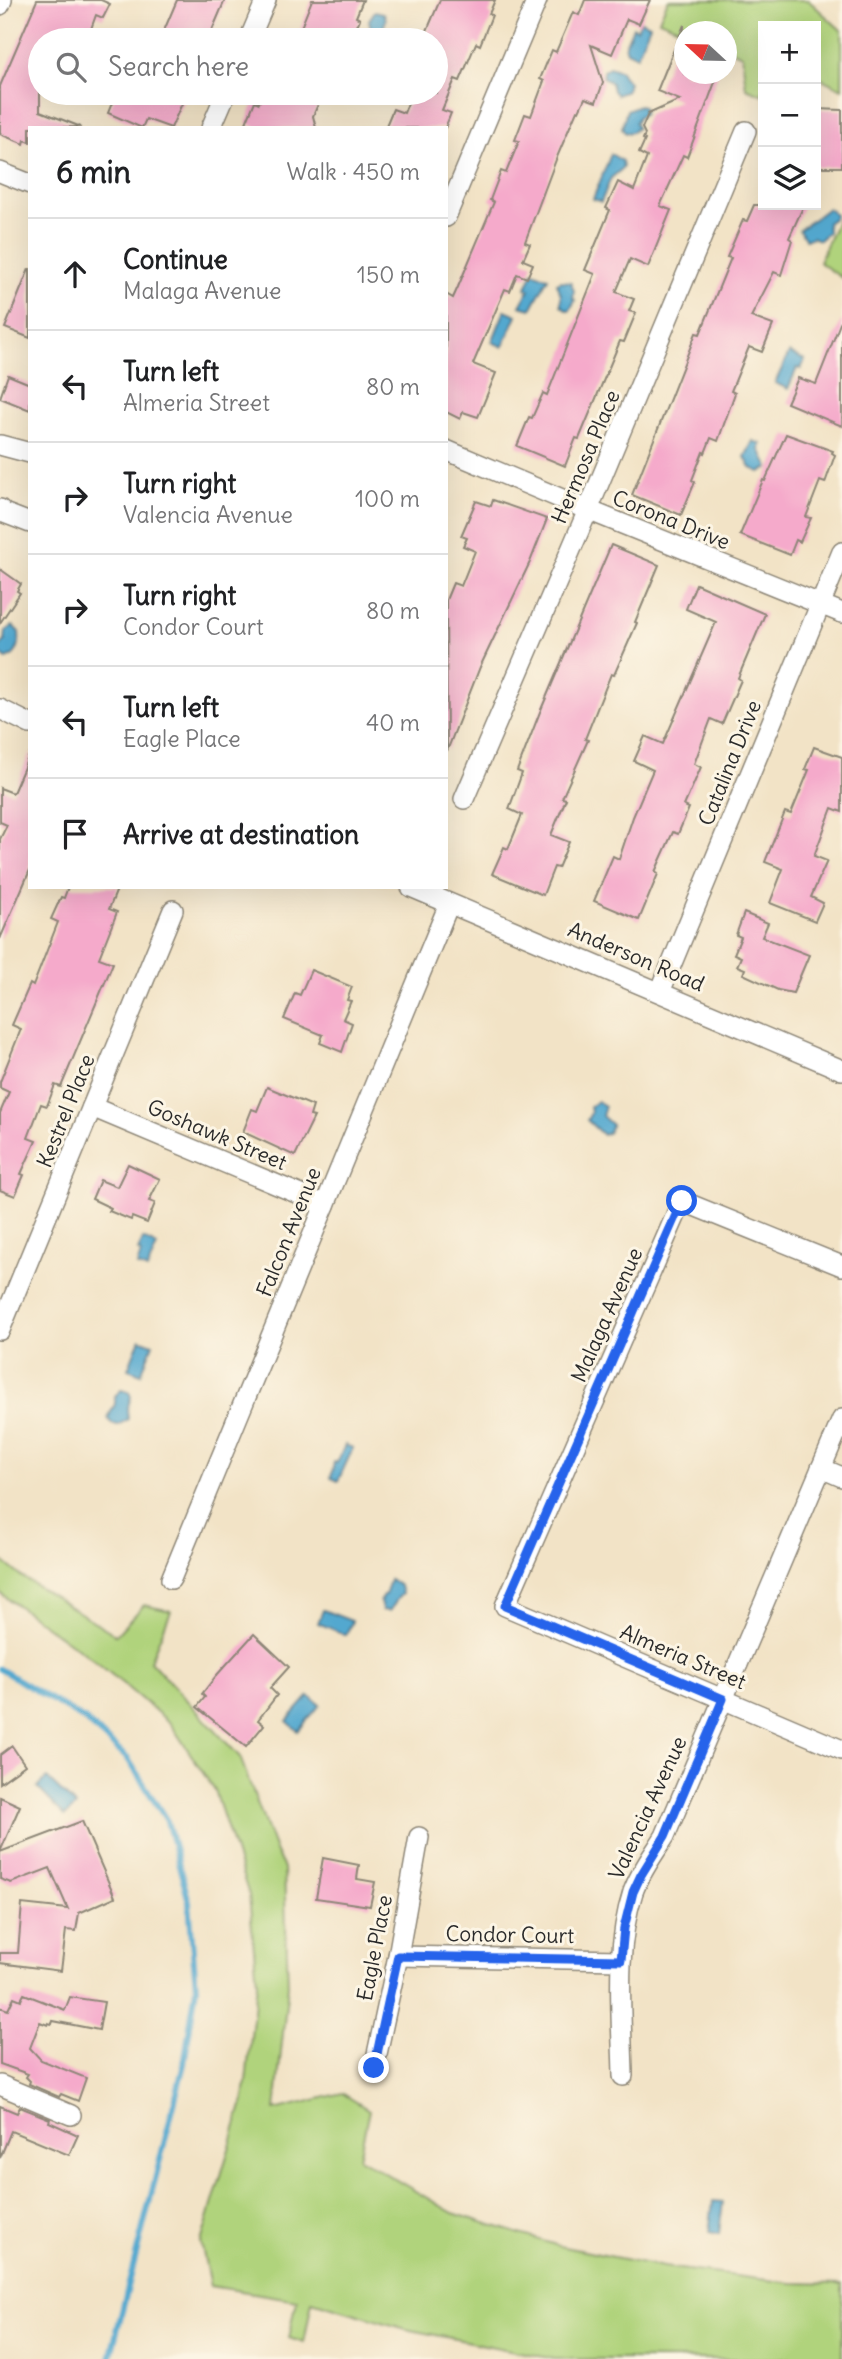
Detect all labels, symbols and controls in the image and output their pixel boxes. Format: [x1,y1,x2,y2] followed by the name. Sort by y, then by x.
[674,21,737,84] north arrow
[758,21,821,210] map controls
[758,21,821,84] button: +
[28,28,448,105] search box
[52,48,90,86] icon: search
[108,50,249,83] text: Search here
[758,84,821,147] button: −
[758,147,821,210] button: layers
[56,153,131,191] text: 6 min
[286,157,420,186] text: Walk · 450 m
[123,243,228,276] text: Continue
[56,255,94,293] icon: ahead
[357,260,420,289] text: 150 m
[123,276,281,305] text: Malaga Avenue
[123,355,219,388] text: Turn left
[56,367,94,405] icon: left
[366,372,420,401] text: 80 m
[545,386,626,528] street label: Hermosa Place
[123,388,270,417] text: Almeria Street
[123,467,236,500] text: Turn right
[56,479,94,517] icon: right
[355,484,420,513] text: 100 m
[608,484,734,555] street label: Corona Drive
[123,500,293,529] text: Valencia Avenue
[123,579,236,612] text: Turn right
[56,591,94,629] icon: right
[366,596,420,625] text: 80 m
[123,612,264,641] text: Condor Court
[123,691,219,724] text: Turn left
[692,696,767,829] street label: Catalina Drive
[56,703,94,741] icon: left
[366,708,420,737] text: 40 m
[123,724,241,753] text: Eagle Place
[56,815,94,853] icon: arrive
[123,818,359,851] text: Arrive at destination
[564,916,708,997] street label: Anderson Road
[31,1050,101,1172] street label: Kestrel Place
[143,1093,291,1176] street label: Goshawk Street
[250,1163,327,1301] street label: Falcon Avenue
[666,1185,697,1216] route start
[565,1243,648,1386] street label: Malaga Avenue
[616,1618,750,1695] street label: Almeria Street
[603,1732,693,1884] street label: Valencia Avenue
[351,1893,398,2003] street label: Eagle Place
[445,1920,575,1949] street label: Condor Court
[358,2052,389,2083] route end

